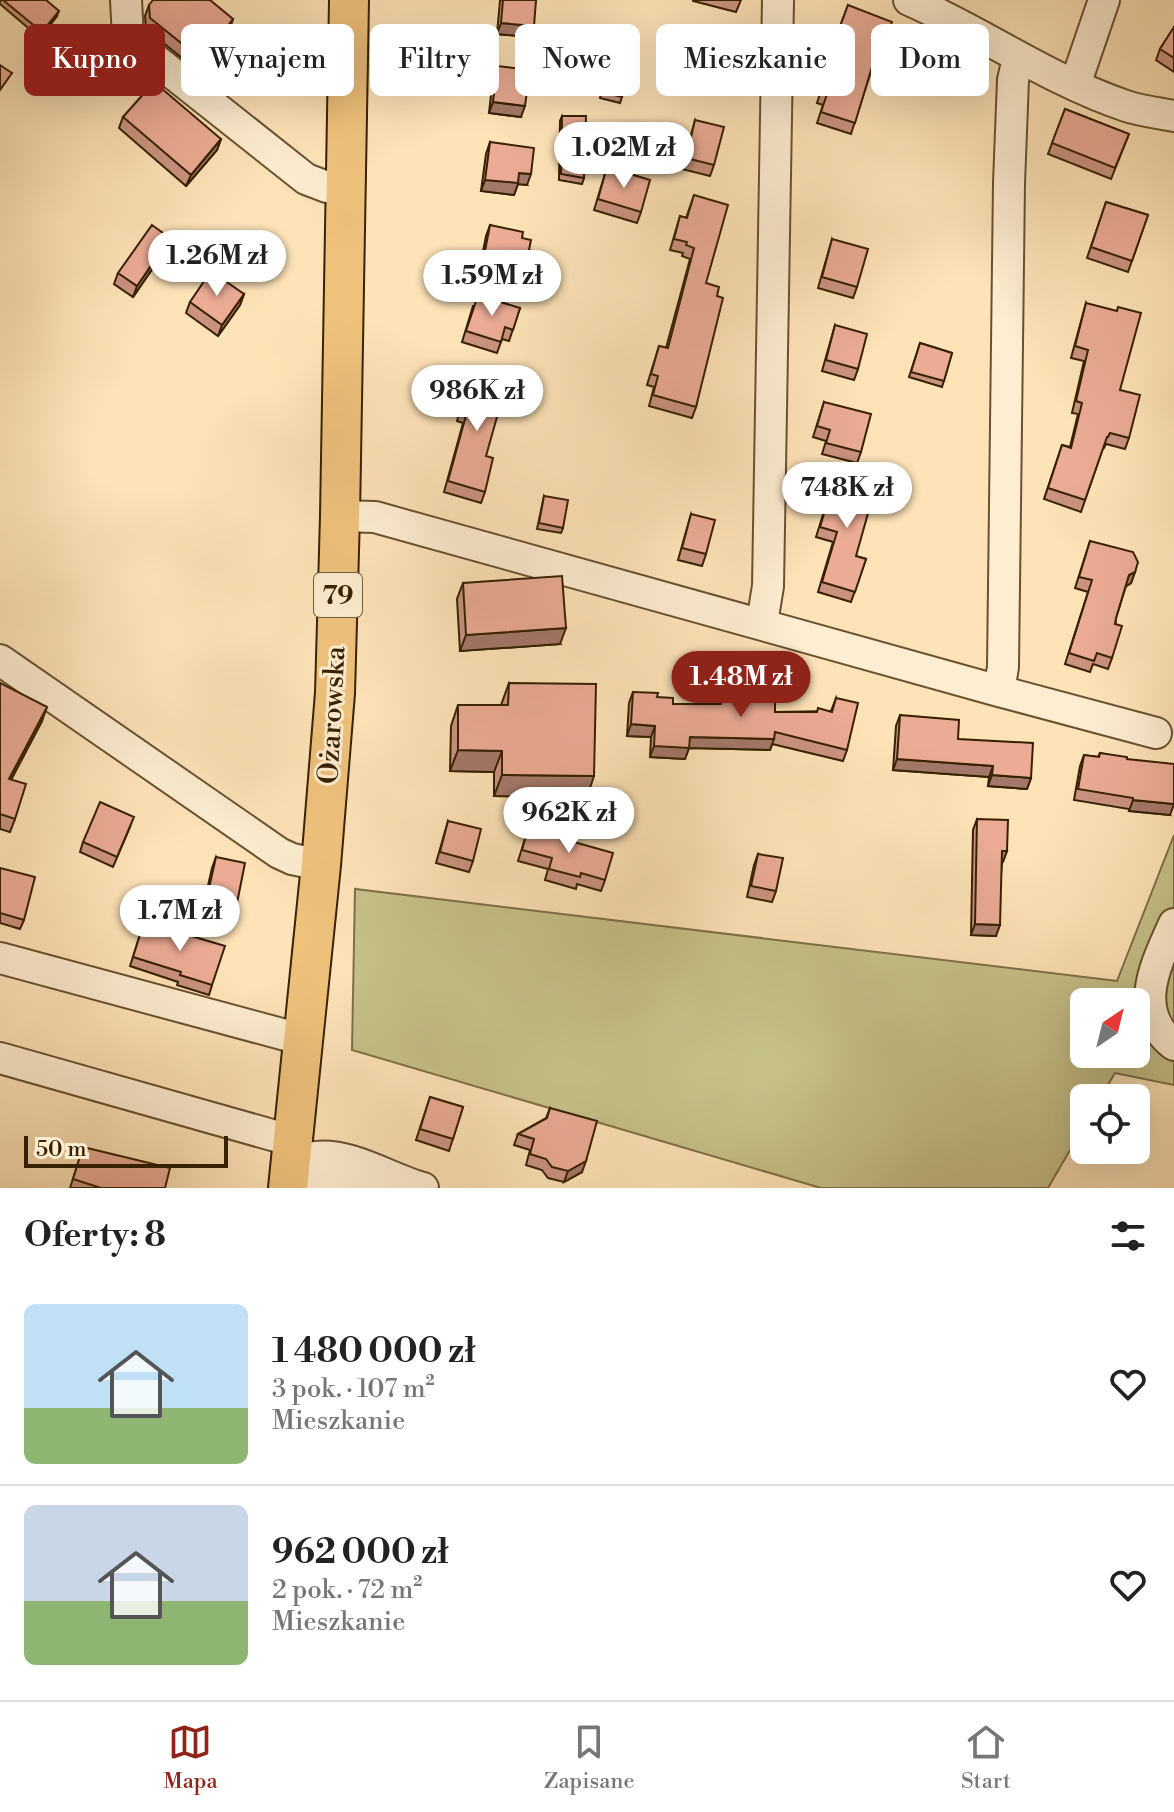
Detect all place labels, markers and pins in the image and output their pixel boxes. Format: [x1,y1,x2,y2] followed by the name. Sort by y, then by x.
[541,122,707,190] pin: 1.02M zł
[134,230,300,298] pin: 1.26M zł
[409,250,575,318] pin: 1.59M zł
[403,365,551,433] pin: 986K zł
[773,462,921,530] pin: 748K zł
[658,651,824,719] pin: 1.48M zł
[495,787,643,855] pin: 962K zł
[106,885,254,953] pin: 1.7M zł

